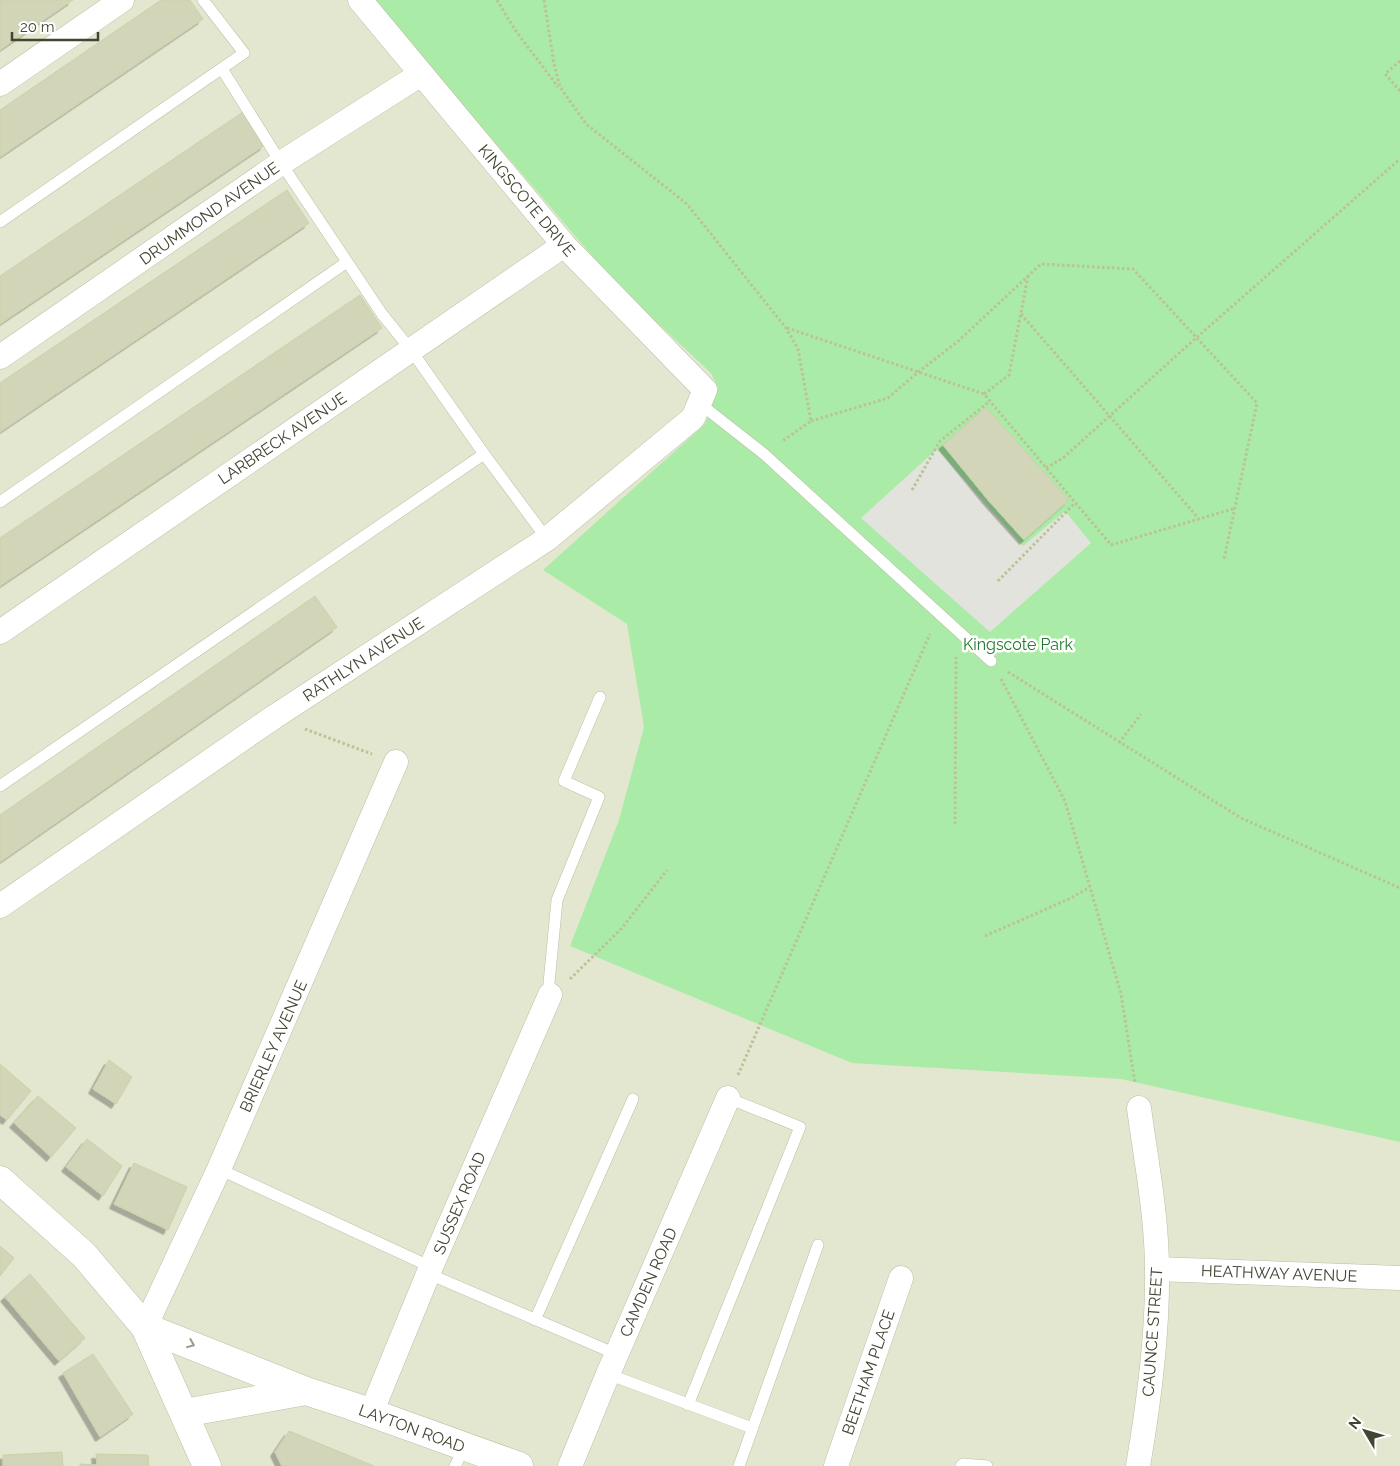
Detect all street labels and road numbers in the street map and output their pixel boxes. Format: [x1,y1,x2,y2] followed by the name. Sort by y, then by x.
[474,140,579,260] street label: KINGSCOTE DRIVE
[136,158,283,269] street label: DRUMMOND AVENUE
[215,388,350,488] street label: LARBRECK AVENUE
[299,613,427,706] street label: RATHLYN AVENUE
[236,977,311,1115] street label: BRIERLEY AVENUE
[429,1149,490,1257] street label: SUSSEX ROAD
[616,1225,681,1340] street label: CAMDEN ROAD
[1201,1261,1358,1286] street label: HEATHWAY AVENUE
[1139,1267,1167,1397] street label: CAUNCE STREET
[838,1307,899,1437] street label: BEETHAM PLACE
[356,1400,467,1456] street label: LAYTON ROAD

